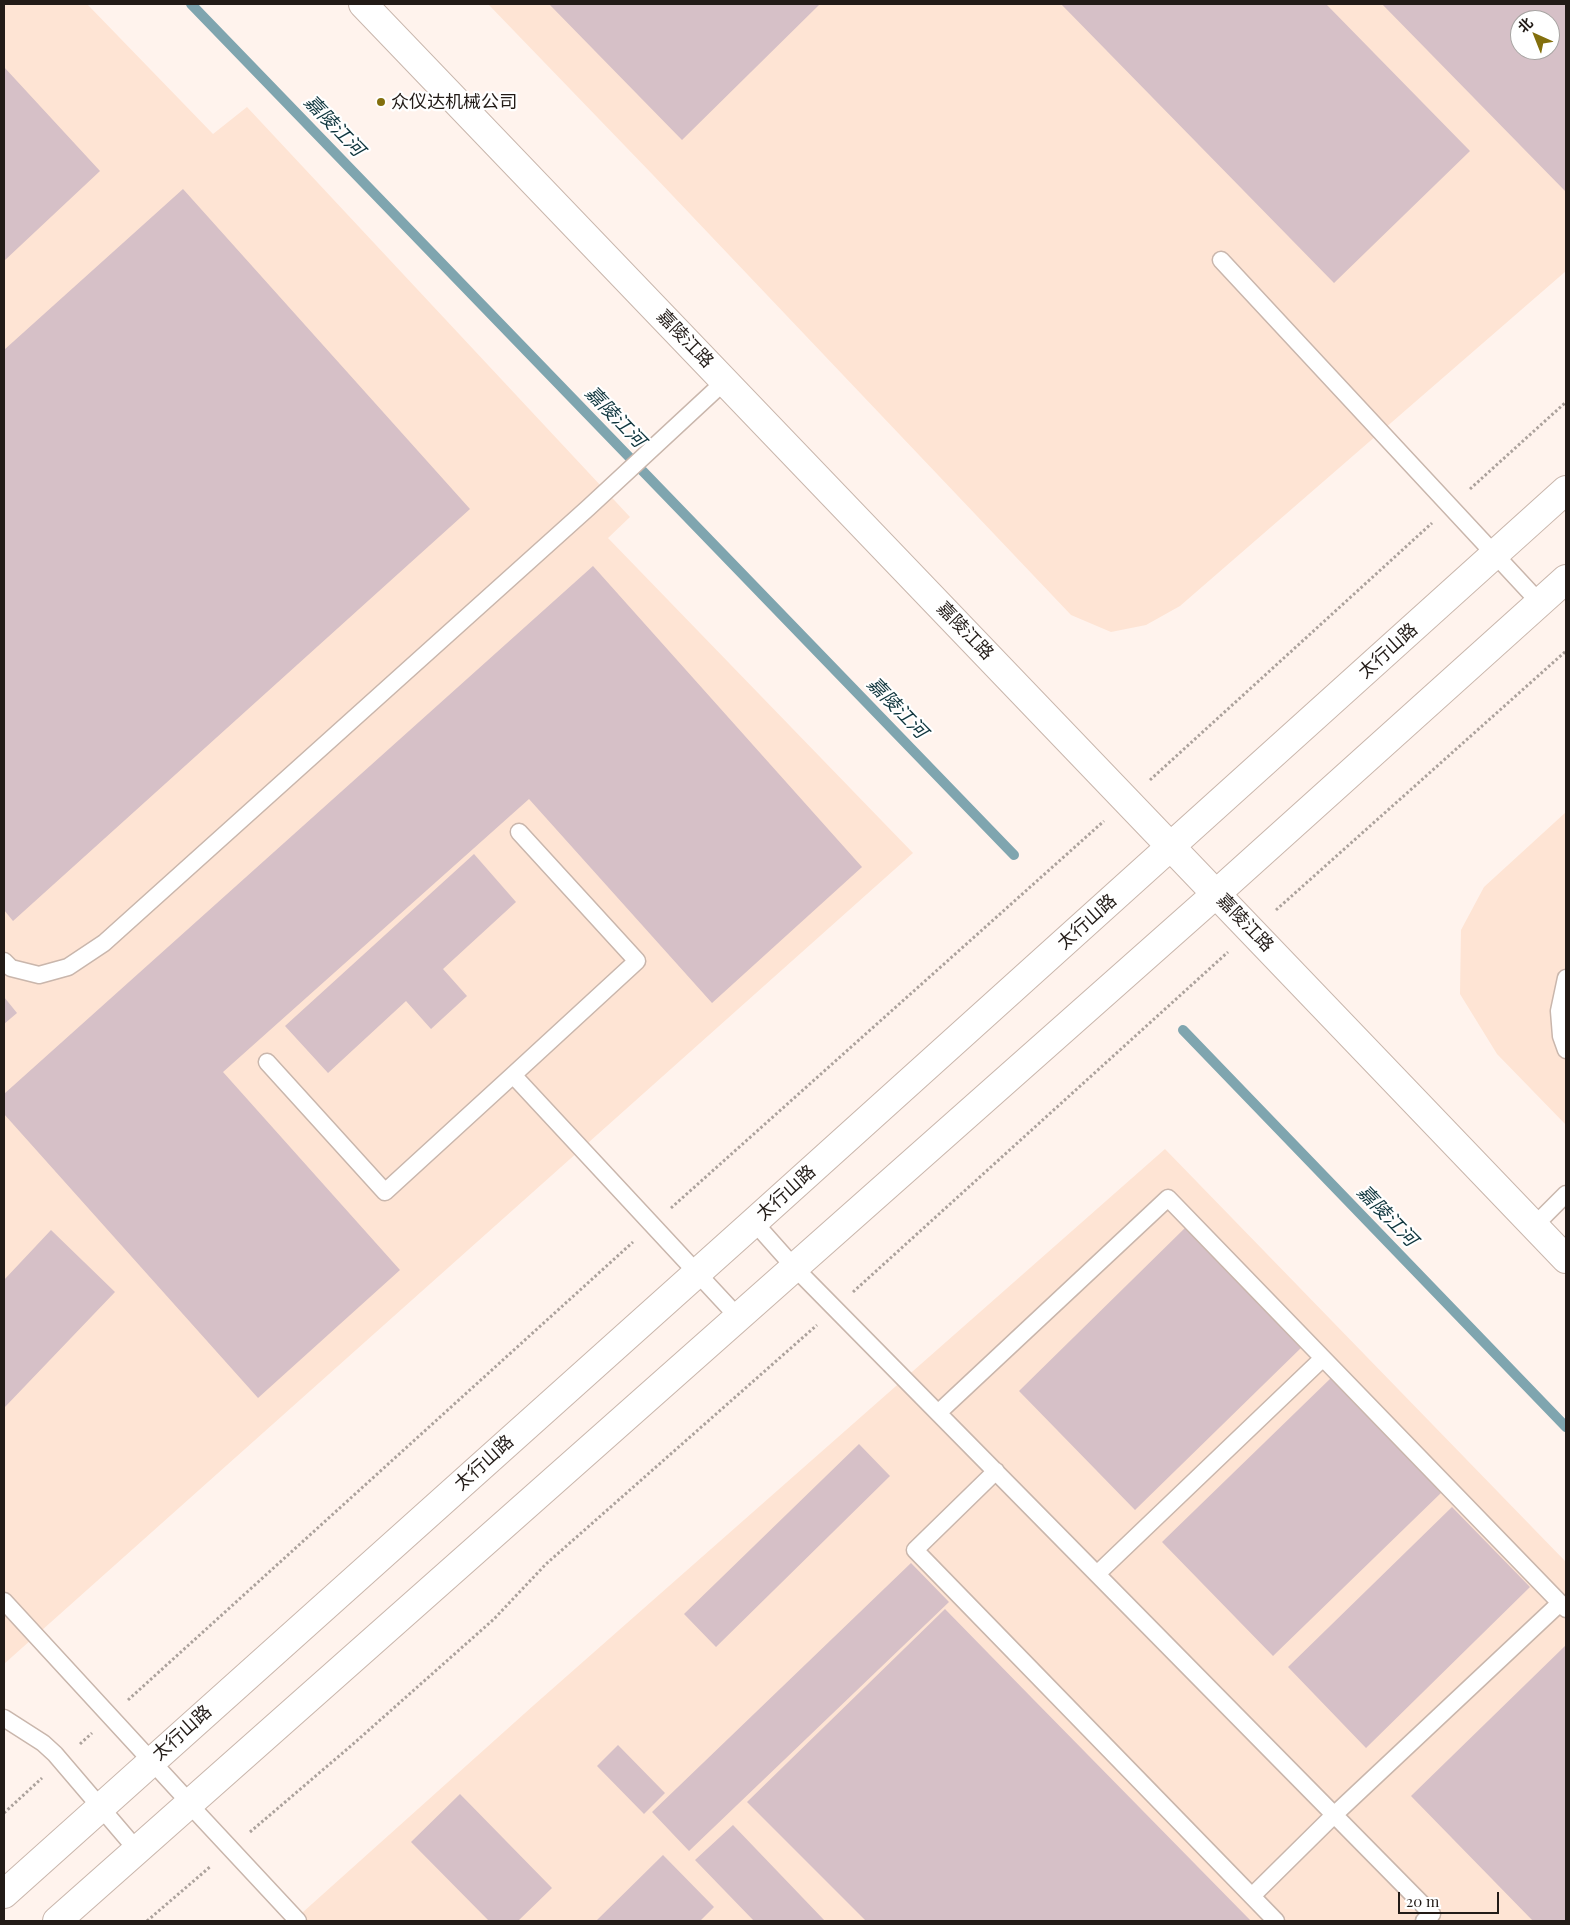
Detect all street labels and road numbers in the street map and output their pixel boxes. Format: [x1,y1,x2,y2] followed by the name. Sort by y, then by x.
[652,306,718,372] street label: 嘉陵江路
[932,598,998,664] street label: 嘉陵江路
[1354,619,1422,683] street label: 太行山路
[1053,890,1121,954] street label: 太行山路
[1212,890,1278,956] street label: 嘉陵江路
[752,1161,820,1225] street label: 太行山路
[450,1431,518,1495] street label: 太行山路
[148,1701,216,1765] street label: 太行山路

